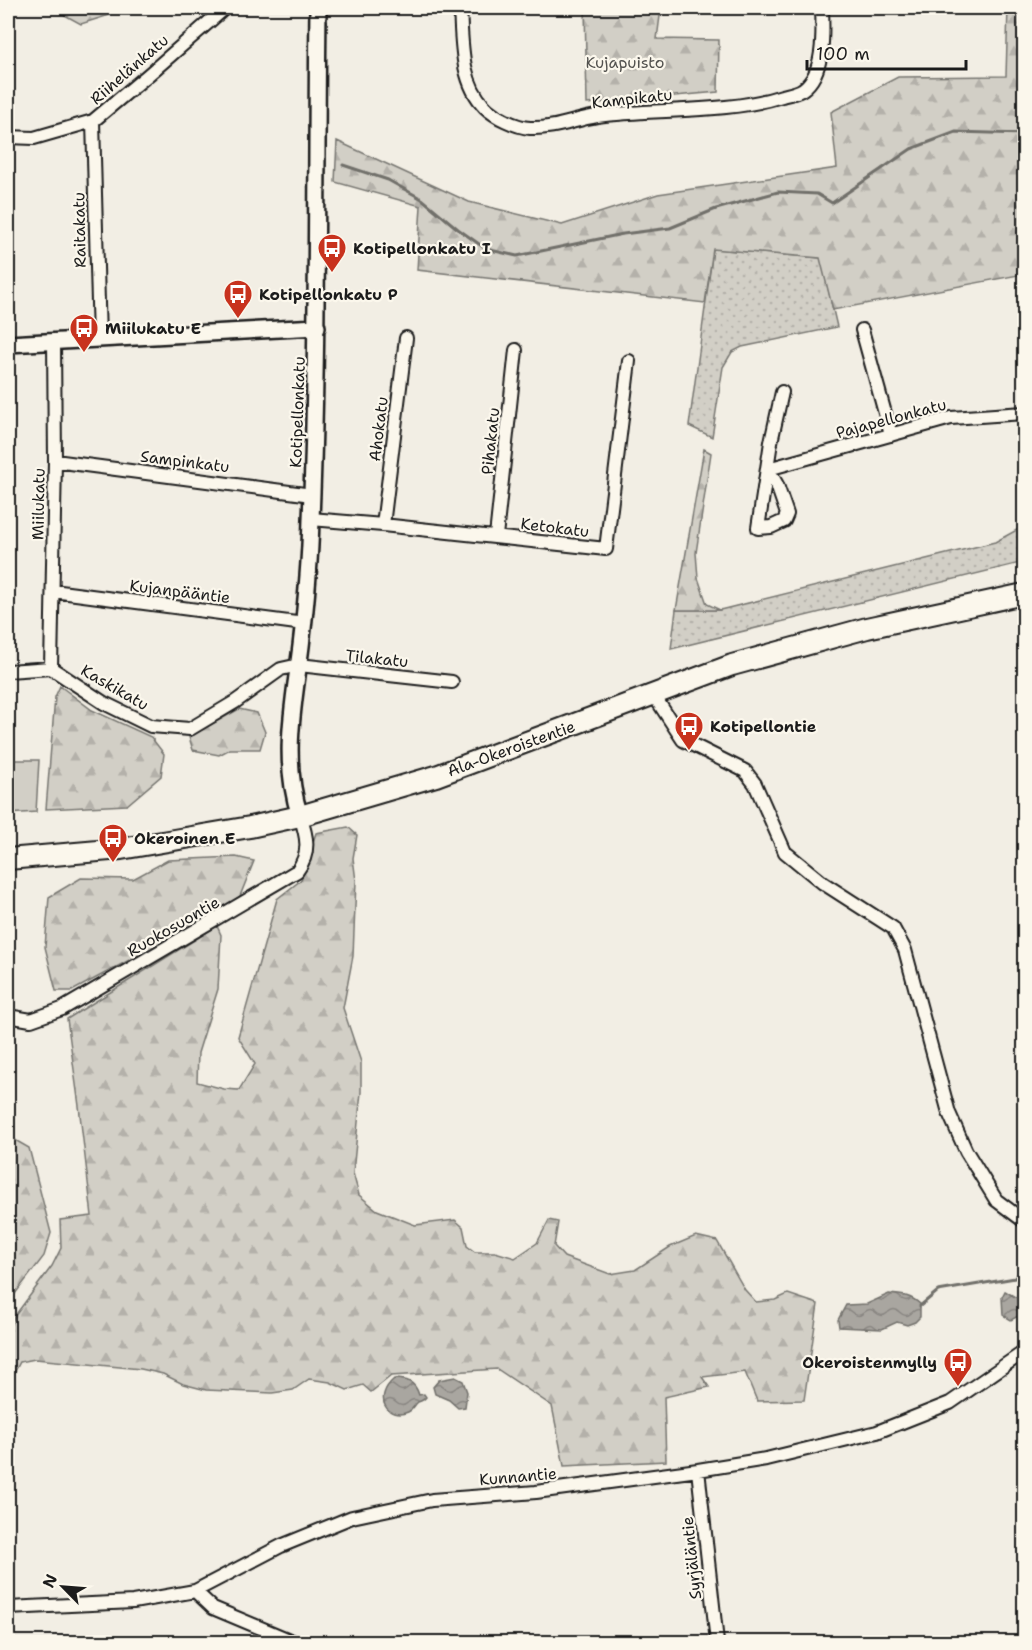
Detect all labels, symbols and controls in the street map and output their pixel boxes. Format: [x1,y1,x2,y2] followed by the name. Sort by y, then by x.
[86,30,173,109] street label: Riihelänkatu
[807,33,966,71] scale bar
[816,42,870,66] text: 100 m
[586,52,664,73] park label: Kujapuisto
[591,84,674,113] street label: Kampikatu
[68,192,91,268] street label: Raitakatu
[316,232,348,274] bus stop icon: Kotipellonkatu I
[353,238,491,259] place label: Kotipellonkatu I
[222,278,254,320] bus stop icon: Kotipellonkatu P
[259,284,398,305] place label: Kotipellonkatu P
[68,312,100,354] bus stop icon: Miilukatu E
[105,318,201,339] place label: Miilukatu E
[285,356,310,468] street label: Kotipellonkatu
[834,394,949,443] street label: Pajapellonkatu
[364,395,393,463] street label: Ahokatu
[477,406,504,476] street label: Pihakatu
[139,446,231,477] street label: Sampinkatu
[27,468,50,540] street label: Miilukatu
[519,513,590,542] street label: Ketokatu
[128,575,231,608] street label: Kujanpääntie
[344,645,409,672] street label: Tilakatu
[77,660,152,715] street label: Kaskikatu
[673,710,705,752] bus stop icon: Kotipellontie
[444,716,578,781] street label: Ala-Okeroistentie
[710,716,817,737] place label: Kotipellontie
[97,822,129,864] bus stop icon: Okeroinen E
[134,828,235,849] place label: Okeroinen E
[123,892,223,961] street label: Ruokosuontie
[942,1346,974,1388] bus stop icon: Okeroistenmylly
[802,1352,937,1373] place label: Okeroistenmylly
[478,1463,558,1490] street label: Kunnantie
[677,1516,706,1600] street label: Syrjäläntie
[33,1557,93,1617] north arrow
[38,1571,62,1591] text: N

